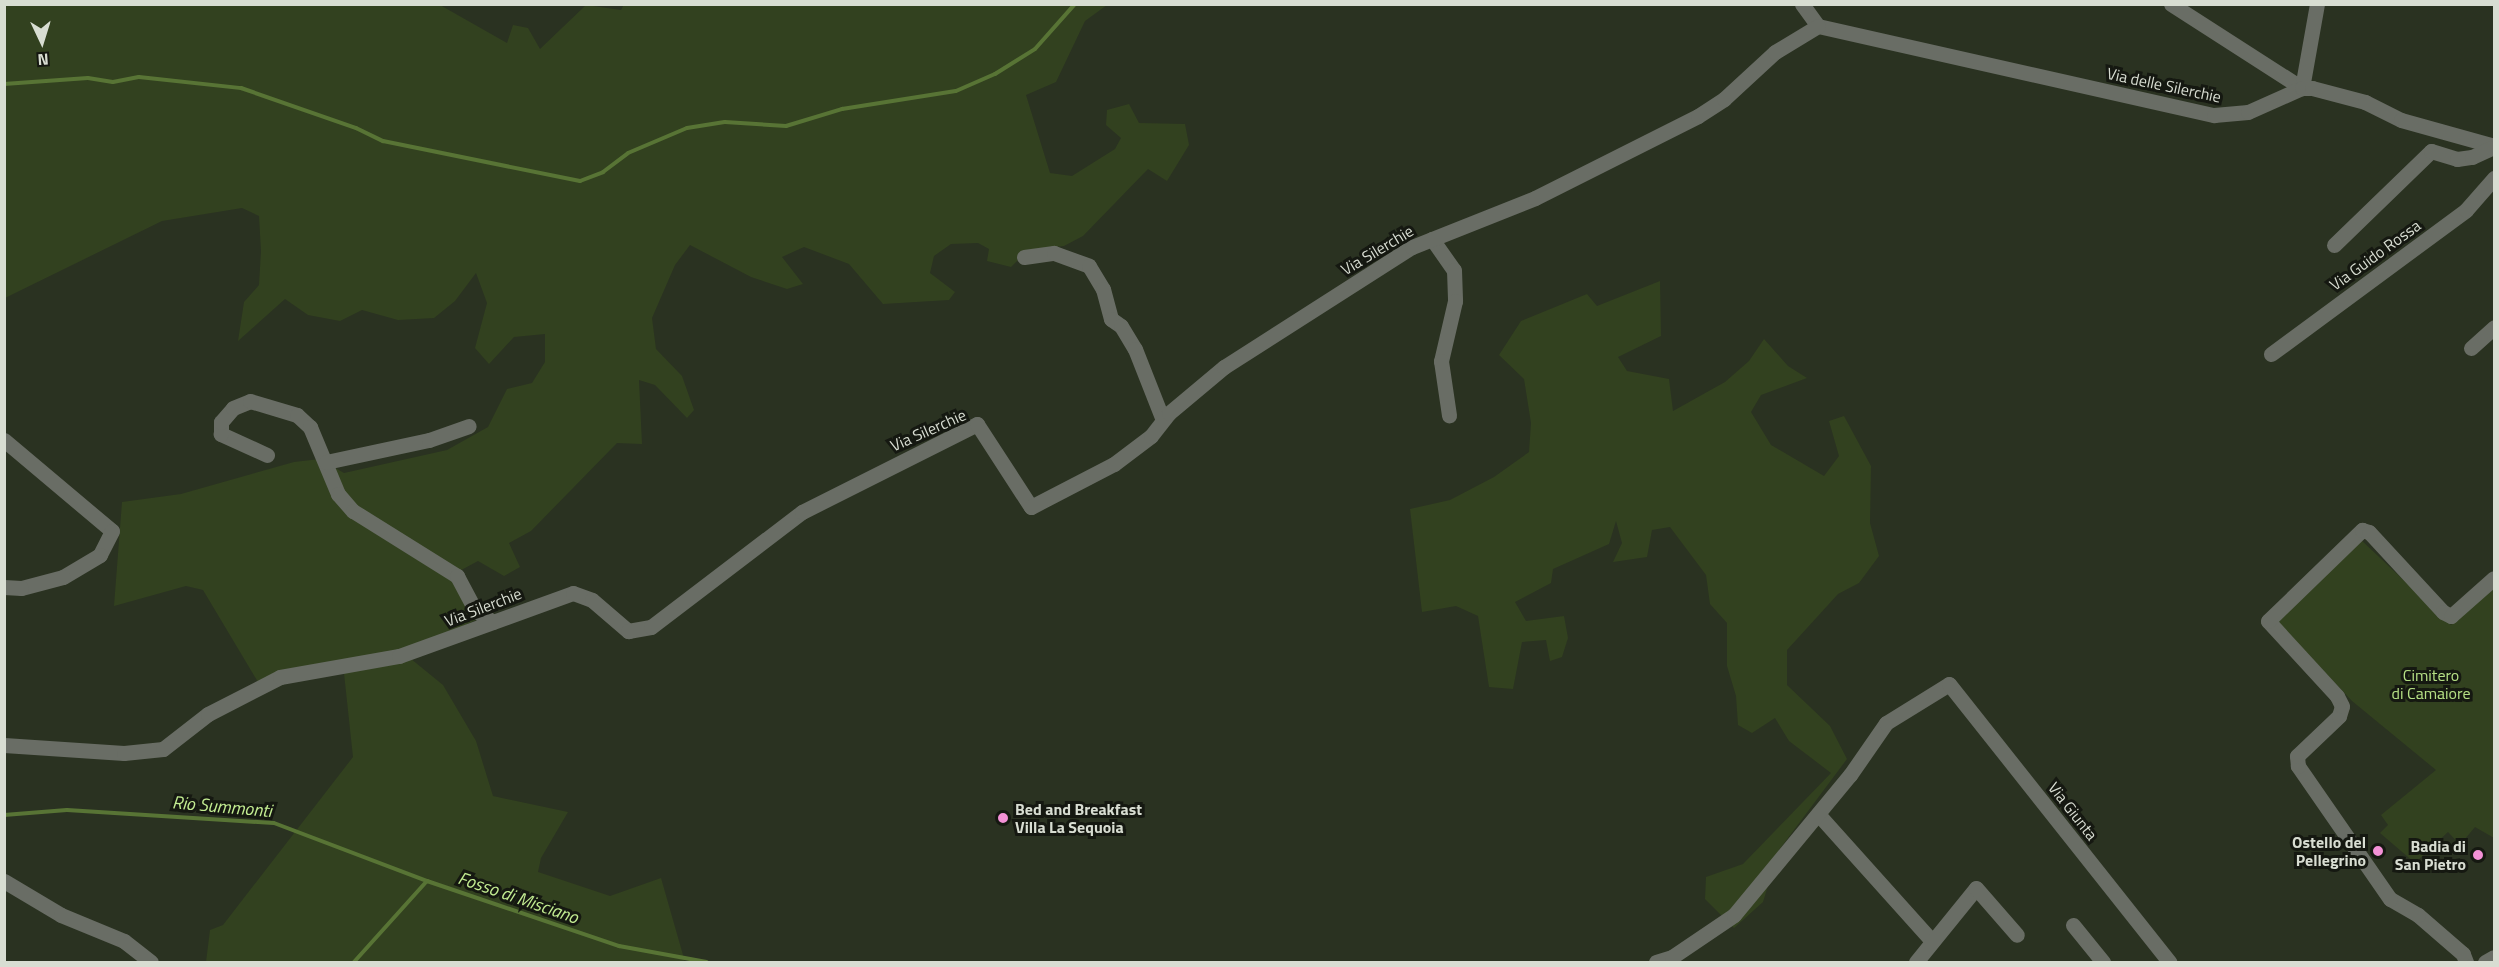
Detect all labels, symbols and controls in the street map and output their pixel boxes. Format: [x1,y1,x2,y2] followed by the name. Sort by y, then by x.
[12,12,72,72] north arrow
[37,48,50,72] text: N
[2105,64,2223,106] street label: Via delle Silerchie
[2326,216,2424,294] street label: Via Guido Rossa
[1337,221,1417,279] street label: Via Silerchie
[887,405,969,455] street label: Via Silerchie
[442,584,524,630] street label: Via Silerchie
[2391,665,2471,703] park label: Cimitero di Camaiore
[2044,778,2102,844] street label: Via Giunta
[171,792,273,822] water label: Rio Summonti
[1015,799,1142,837] place label: Bed and Breakfast Villa La Sequoia
[996,811,1010,825] marker: Bed and Breakfast Villa La Sequoia
[2292,832,2366,870] place label: Ostello del Pellegrino
[2395,836,2466,874] place label: Badia di San Pietro
[2371,844,2385,858] marker: Ostello del Pellegrino
[2471,848,2485,862] marker: Badia di San Pietro
[455,867,581,929] water label: Fosso di Misciano

